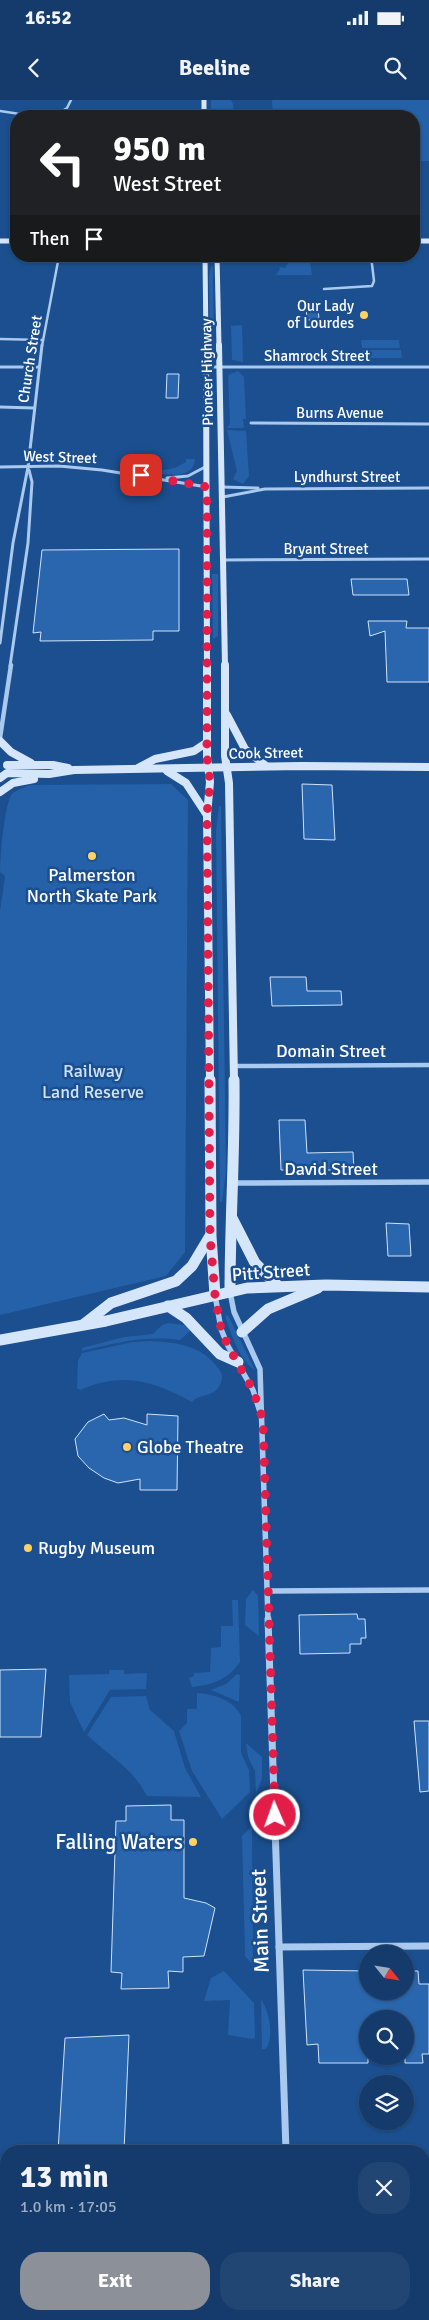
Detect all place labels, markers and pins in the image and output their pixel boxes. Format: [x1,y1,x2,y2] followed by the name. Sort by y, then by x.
[287,297,354,332] place label: Our Lady of Lourdes
[358,309,370,321] marker: Our Lady of Lourdes
[120,454,162,496] pin
[86,850,98,862] marker: Palmerston North Skate Park
[27,864,157,907] place label: Palmerston North Skate Park
[137,1436,244,1458] place label: Globe Theatre
[121,1441,133,1453] marker: Globe Theatre
[38,1537,155,1559] place label: Rugby Museum
[22,1542,34,1554] marker: Rugby Museum
[55,1829,183,1855] place label: Falling Waters
[187,1836,199,1848] marker: Falling Waters

